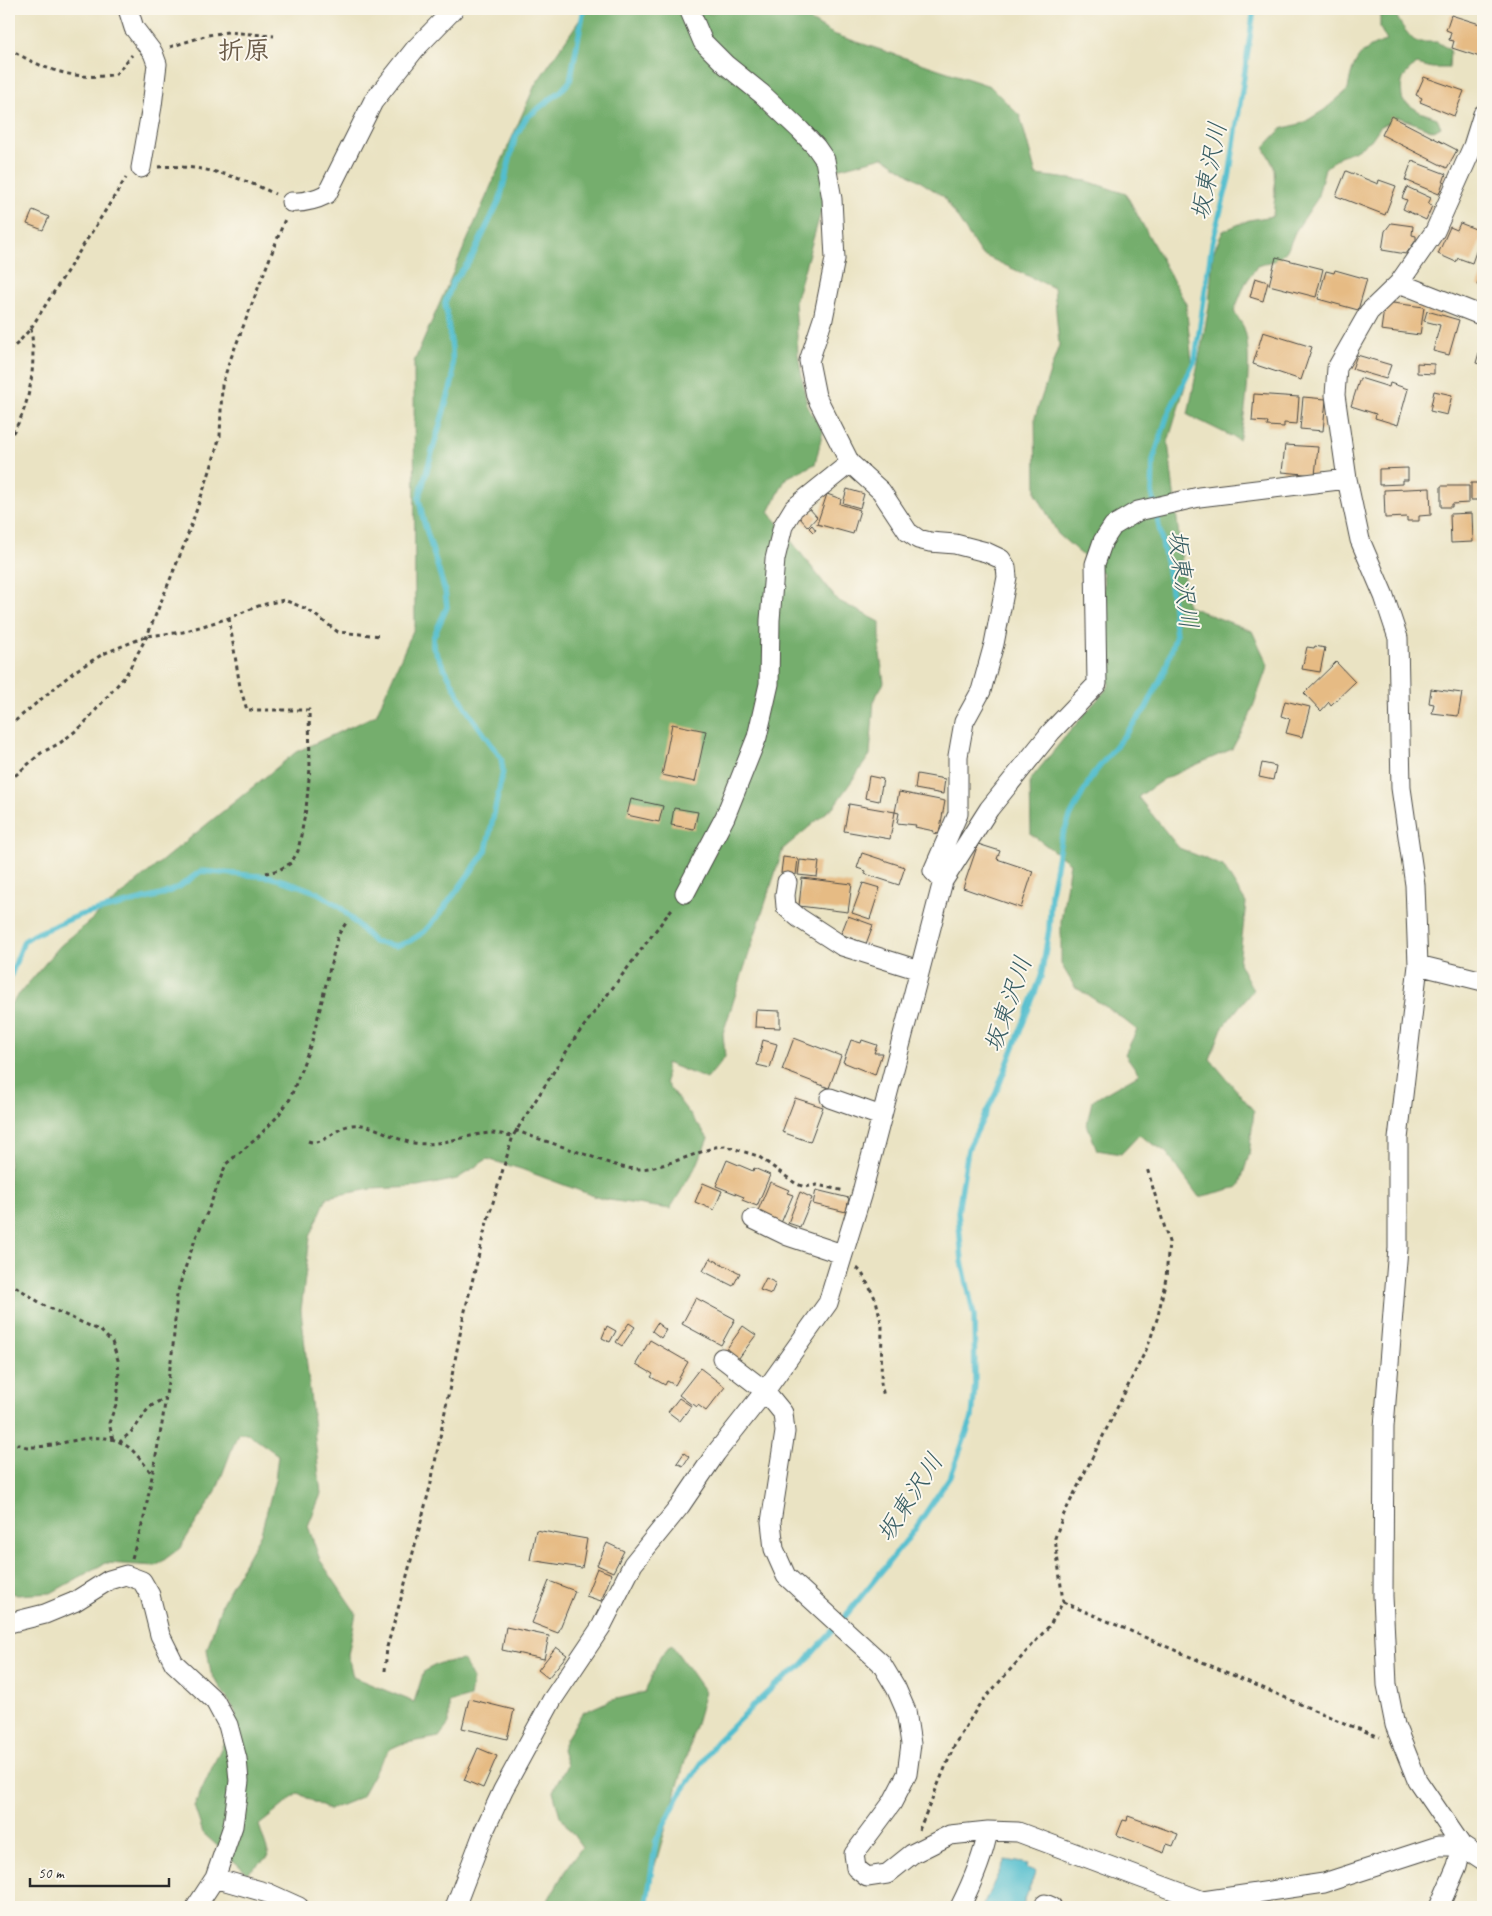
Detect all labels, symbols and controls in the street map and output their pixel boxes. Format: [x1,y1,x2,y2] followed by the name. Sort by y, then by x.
[218,34,270,67] district label: 折原
[1184,119,1234,223] water label: 坂東沢川
[1161,528,1205,631] water label: 坂東沢川
[977,952,1039,1057] water label: 坂東沢川
[869,1447,950,1548] water label: 坂東沢川
[30,1856,169,1888] scale bar
[38,1864,65,1883] text: 50 m

